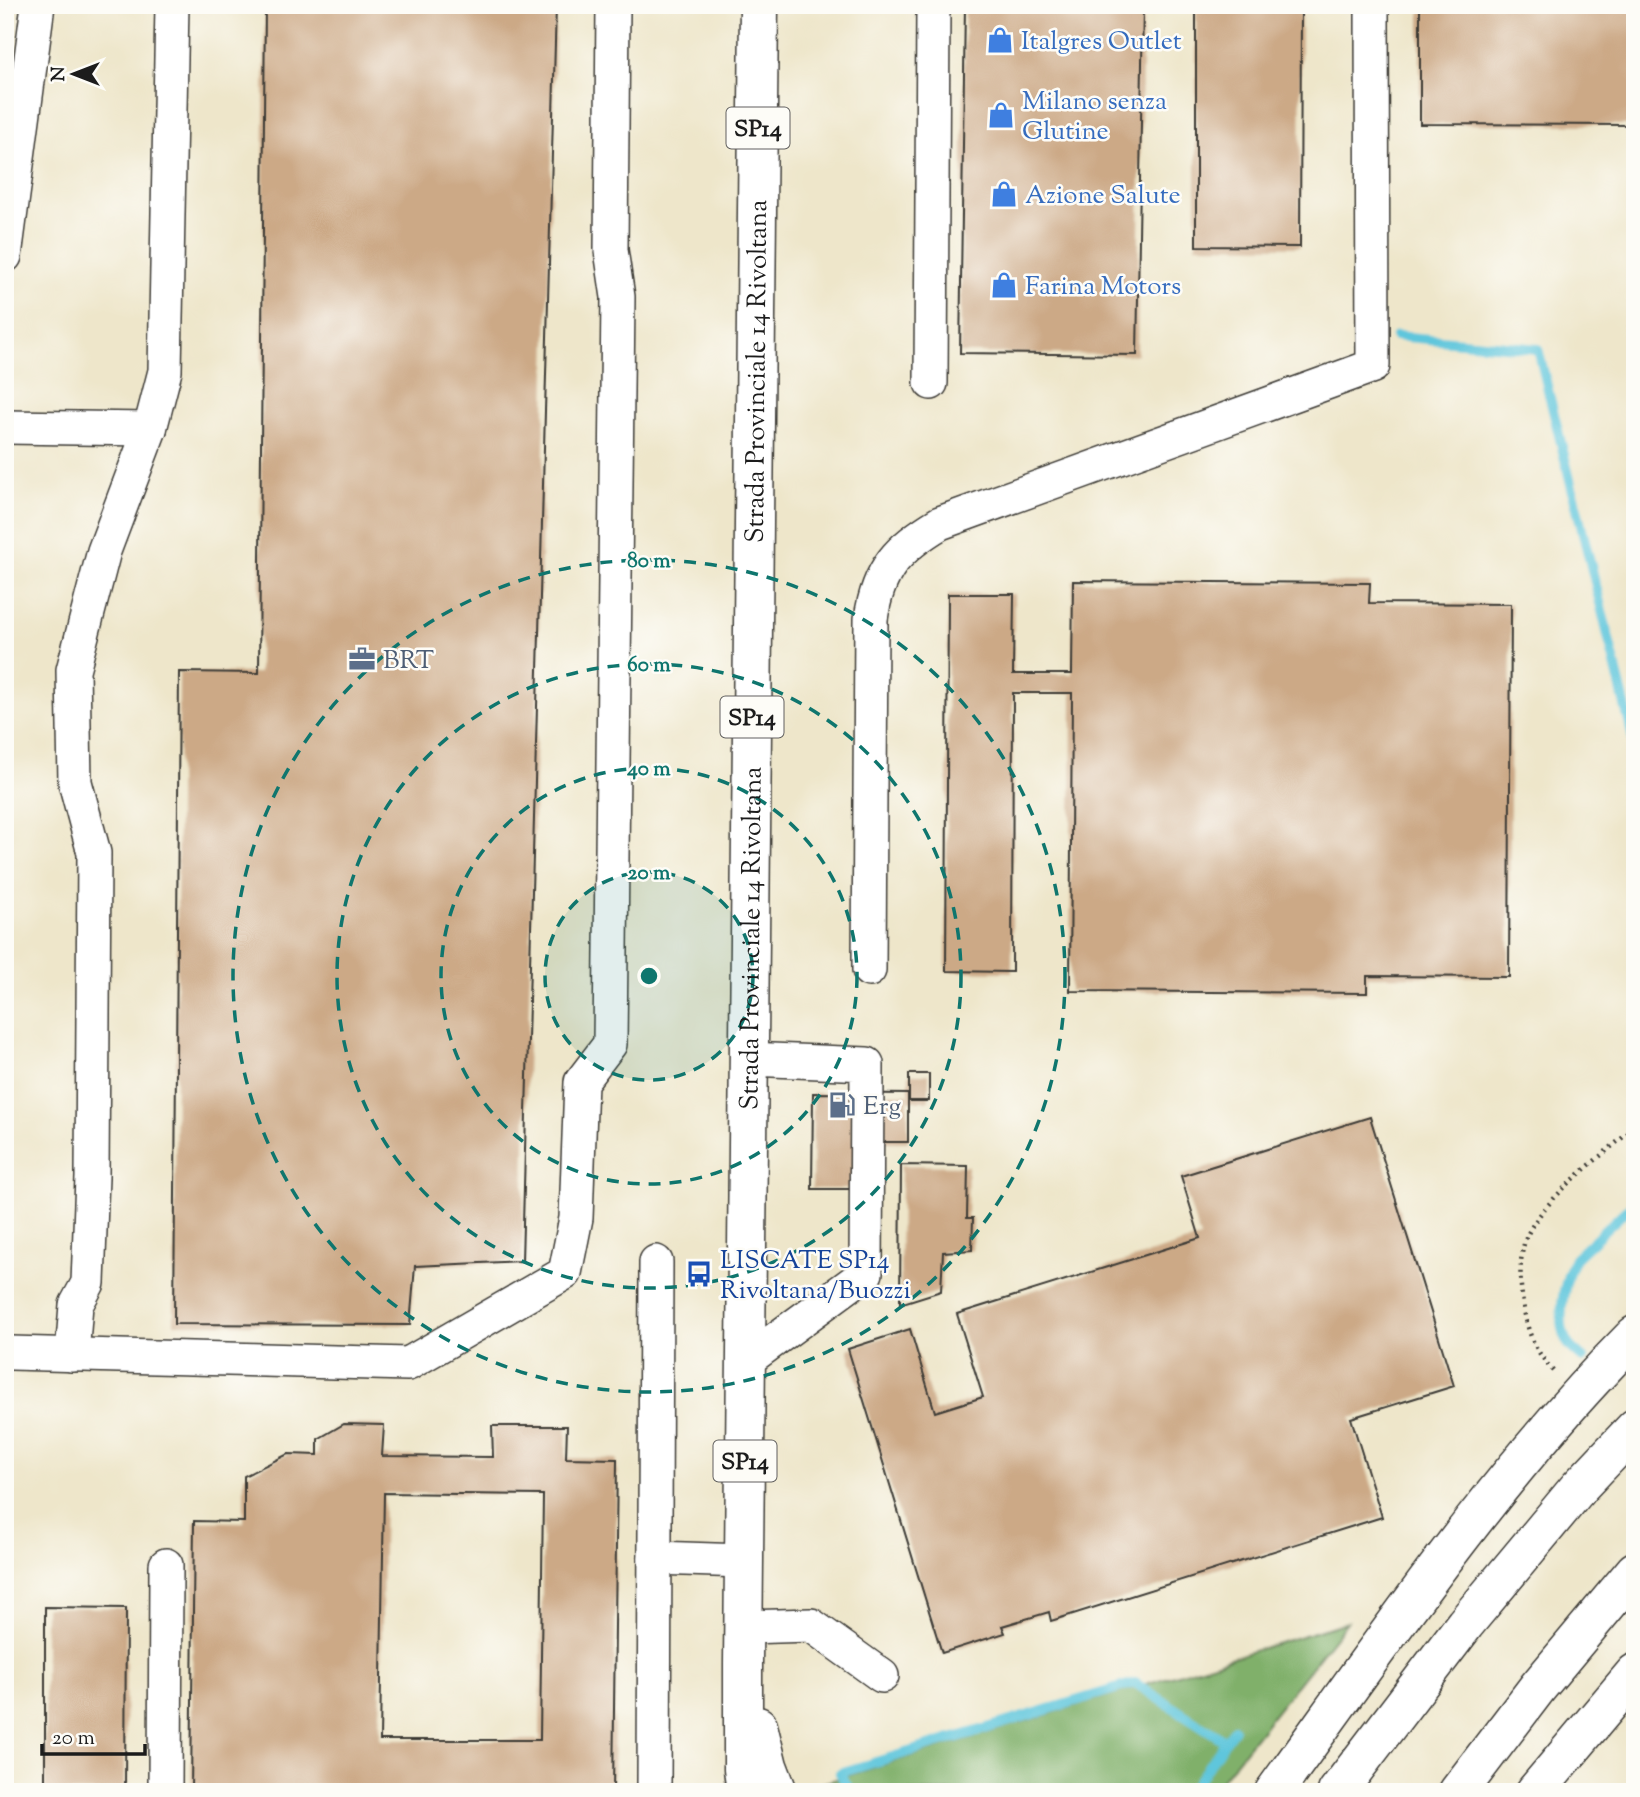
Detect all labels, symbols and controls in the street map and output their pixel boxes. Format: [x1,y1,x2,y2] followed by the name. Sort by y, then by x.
[1021,24,1182,61] place label: Italgres Outlet
[985,25,1015,55] shop icon: Italgres Outlet
[38,38,108,108] north arrow
[46,66,73,82] text: N
[1022,84,1167,151] place label: Milano senza Glutine
[986,100,1016,130] shop icon: Milano senza Glutine
[726,107,790,148] road number: SP14
[1025,178,1181,215] place label: Azione Salute
[989,179,1019,209] shop icon: Azione Salute
[738,200,778,543] street label: Strada Provinciale 14 Rivoltana
[1025,269,1181,306] place label: Farina Motors
[989,270,1019,300] shop icon: Farina Motors
[627,547,671,577] text: 80 m
[383,643,434,680] place label: BRT
[347,644,377,674] office icon: BRT
[627,651,671,681] text: 60 m
[720,696,784,738] road number: SP14
[626,755,671,785] text: 40 m
[732,766,773,1110] street label: Strada Provinciale 14 Rivoltana
[628,859,671,889] text: 20 m
[637,964,661,988] centre of rings
[863,1089,901,1126] place label: Erg
[827,1090,857,1120] fuel station icon: Erg
[720,1243,911,1310] place label: LISCATE SP14 Rivoltana/Buozzi
[684,1259,714,1289] bus stop icon: LISCATE SP14 Rivoltana/Buozzi
[714,1441,776,1482] road number: SP14
[42,1713,145,1757] scale bar
[52,1724,95,1754] text: 20 m

